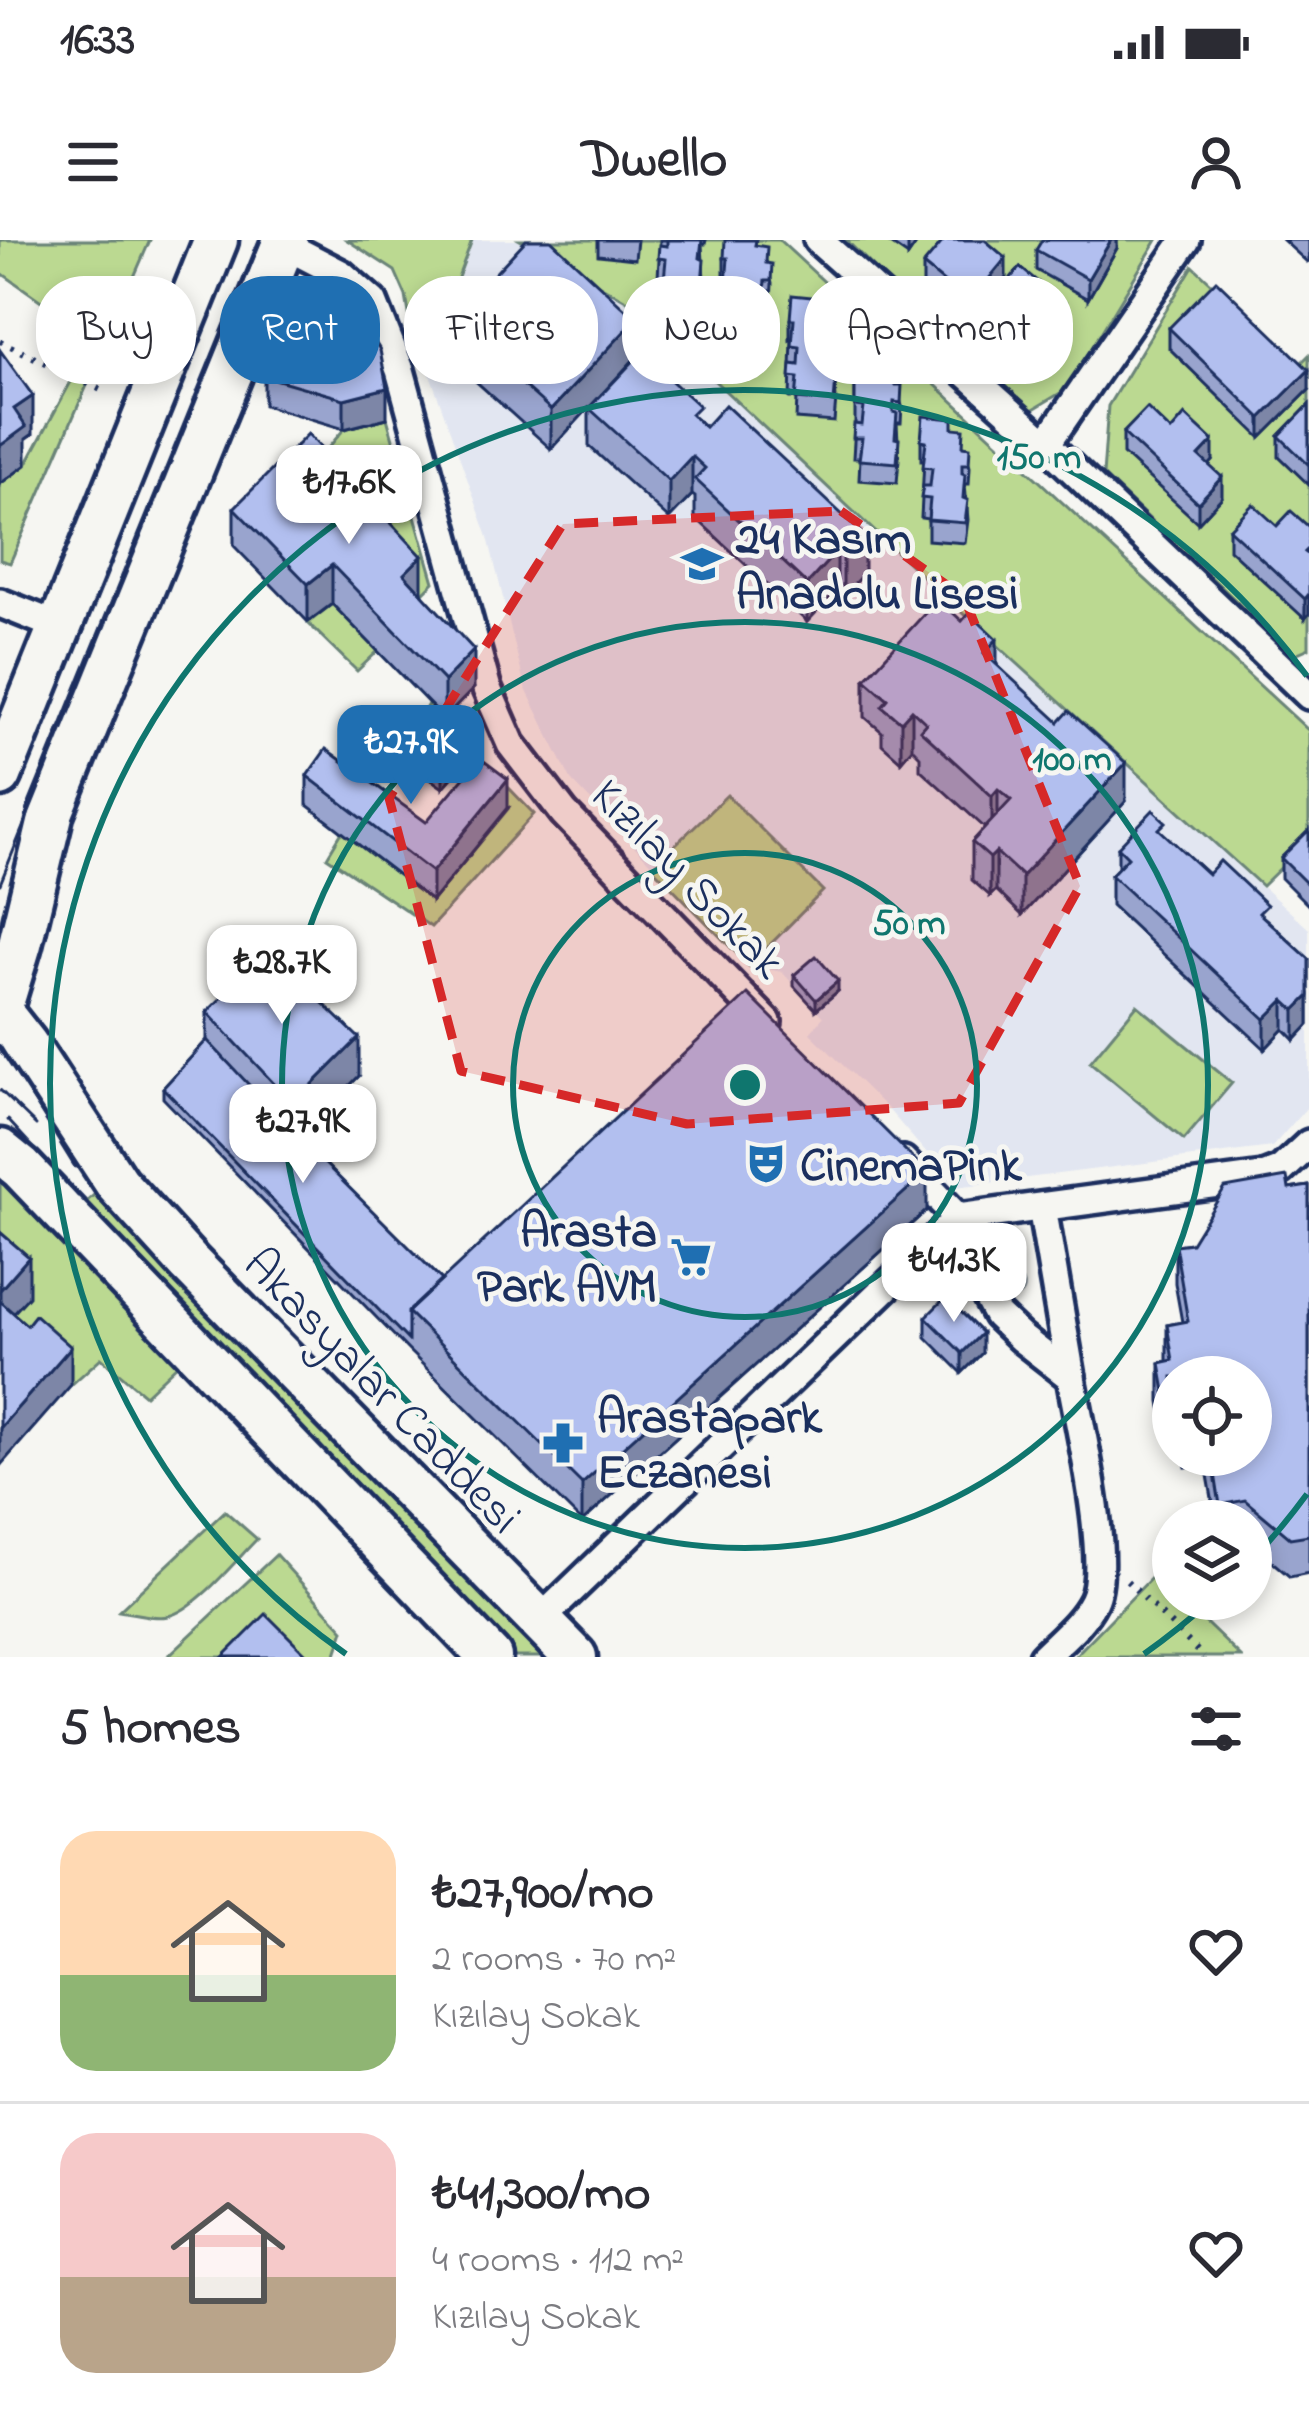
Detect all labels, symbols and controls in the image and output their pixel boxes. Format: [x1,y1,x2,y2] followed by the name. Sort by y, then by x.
[60,9,135,75] text: 16:33
[582,123,727,201] text: Dwello
[60,129,126,195] icon: menu
[1183,129,1249,195] icon: person
[36,276,196,384] chip: Buy
[220,276,380,384] chip: Rent
[404,276,598,384] chip: Filters
[622,276,780,384] chip: New
[804,276,1073,384] chip: Apartment
[997,433,1081,486] text: 150 m
[251,445,447,547] pin: ₺17.6K
[303,455,395,512] text: ₺17.6K
[735,506,1018,631] place label: 24 Kasım Anadolu Lisesi
[679,541,725,587] school or university icon: 24 Kasım Anadolu Lisesi
[313,705,509,807] pin: ₺27.9K
[364,715,458,772] text: ₺27.9K
[1032,735,1112,788] text: 100 m
[572,764,801,997] street label: Kızılay Sokak
[872,899,946,952] text: 50 m
[184,925,380,1027] pin: ₺28.7K
[234,935,330,992] text: ₺28.7K
[724,1064,766,1106] centre of rings
[205,1084,401,1186] pin: ₺27.9K
[256,1094,350,1151] text: ₺27.9K
[800,1133,1023,1203] place label: CinemaPink
[743,1140,789,1186] theatre icon: CinemaPink
[477,1199,657,1324] place label: Arasta Park AVM
[856,1223,1052,1325] pin: ₺41.3K
[225,1233,536,1552] street label: Akasyalar Caddesi
[909,1233,999,1290] text: ₺41.3K
[668,1234,714,1280] supermarket icon: Arasta Park AVM
[1152,1356,1272,1620] map controls
[1152,1356,1272,1476] button: locate
[597,1385,823,1510] place label: Arastapark Eczanesi
[540,1420,586,1466] pharmacy icon: Arastapark Eczanesi
[1152,1500,1272,1620] button: layers
[60,1692,241,1767] text: 5 homes
[1183,1696,1249,1762] icon: filters
[432,1857,654,1932] text: ₺27,900/mo
[156,1879,300,2023] icon: home
[1183,1918,1249,1984] icon: heart
[432,1932,676,1989] text: 2 rooms · 70 m²
[432,1989,640,2046] text: Kızılay Sokak
[432,2158,650,2233] text: ₺41,300/mo
[156,2181,300,2325] icon: home
[1183,2220,1249,2286] icon: heart
[432,2233,684,2290] text: 4 rooms · 112 m²
[432,2290,640,2347] text: Kızılay Sokak

